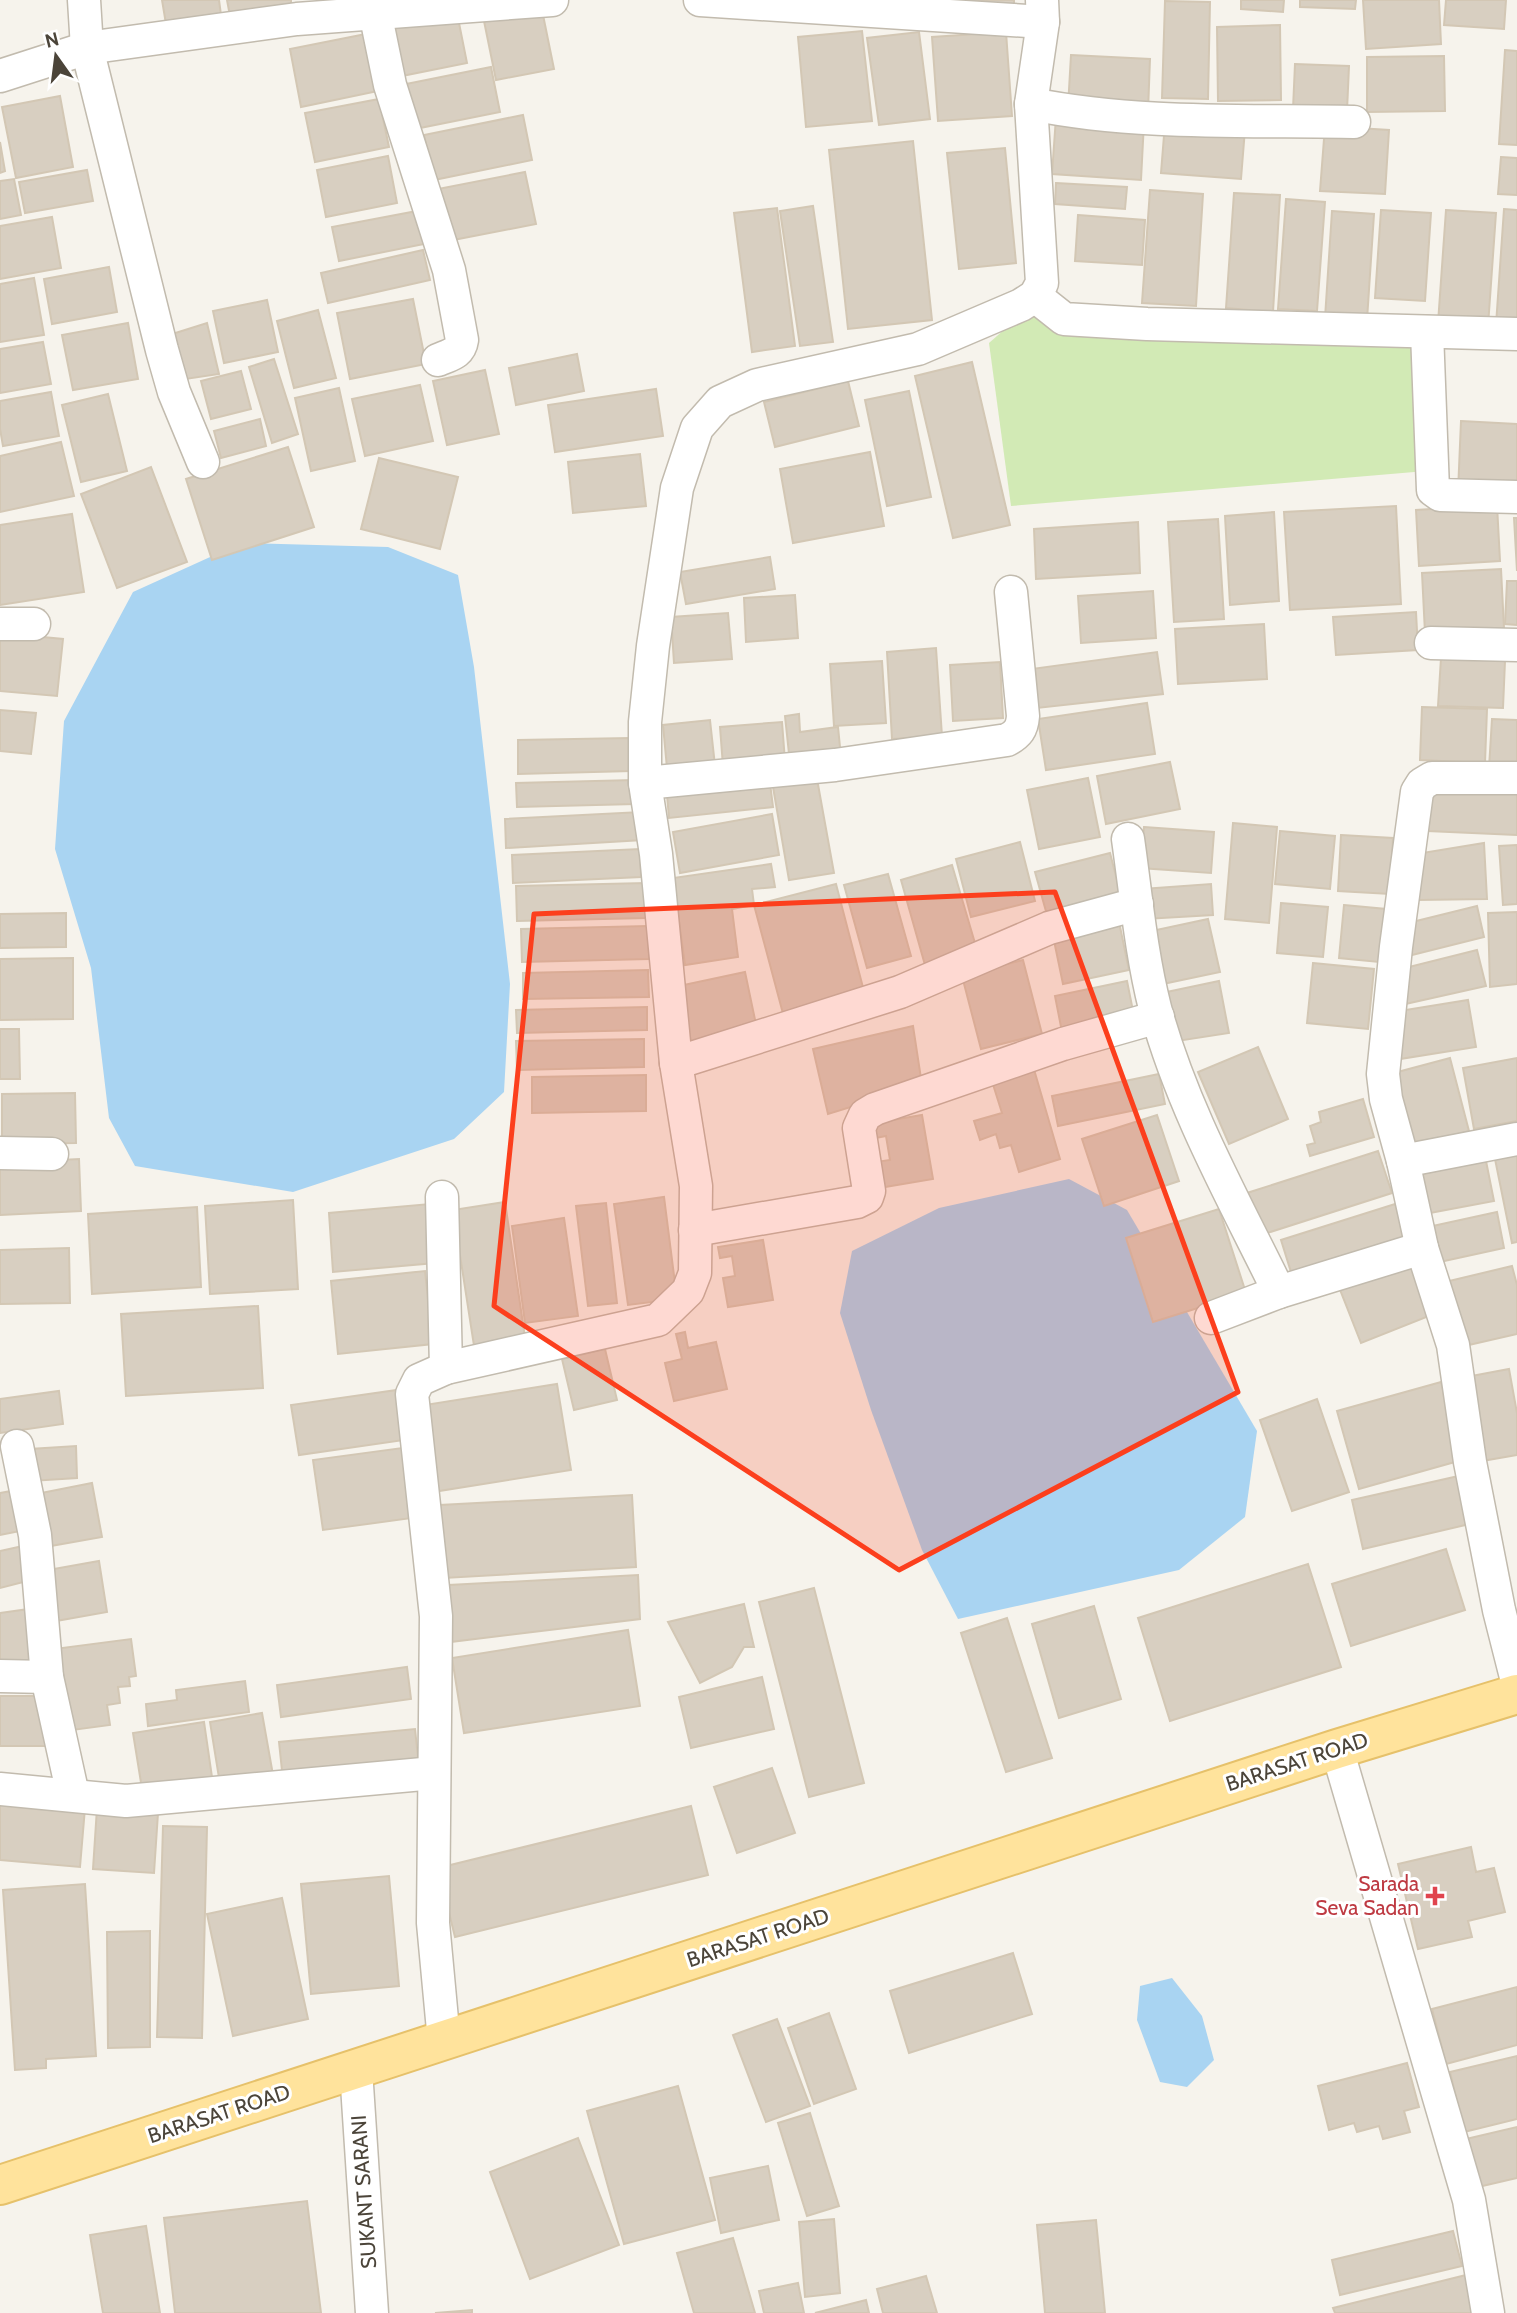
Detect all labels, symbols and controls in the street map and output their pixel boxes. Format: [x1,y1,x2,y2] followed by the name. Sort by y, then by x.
[21,21,91,91] north arrow
[43,27,61,53] text: N
[1223,1727,1371,1796] street label: BARASAT ROAD
[1315,1871,1419,1920] place label: Sarada Seva Sadan
[1425,1886,1445,1906] marker: Sarada Seva Sadan
[684,1903,832,1972] street label: BARASAT ROAD
[145,2079,293,2148] street label: BARASAT ROAD
[346,2114,381,2270] street label: SUKANT SARANI

